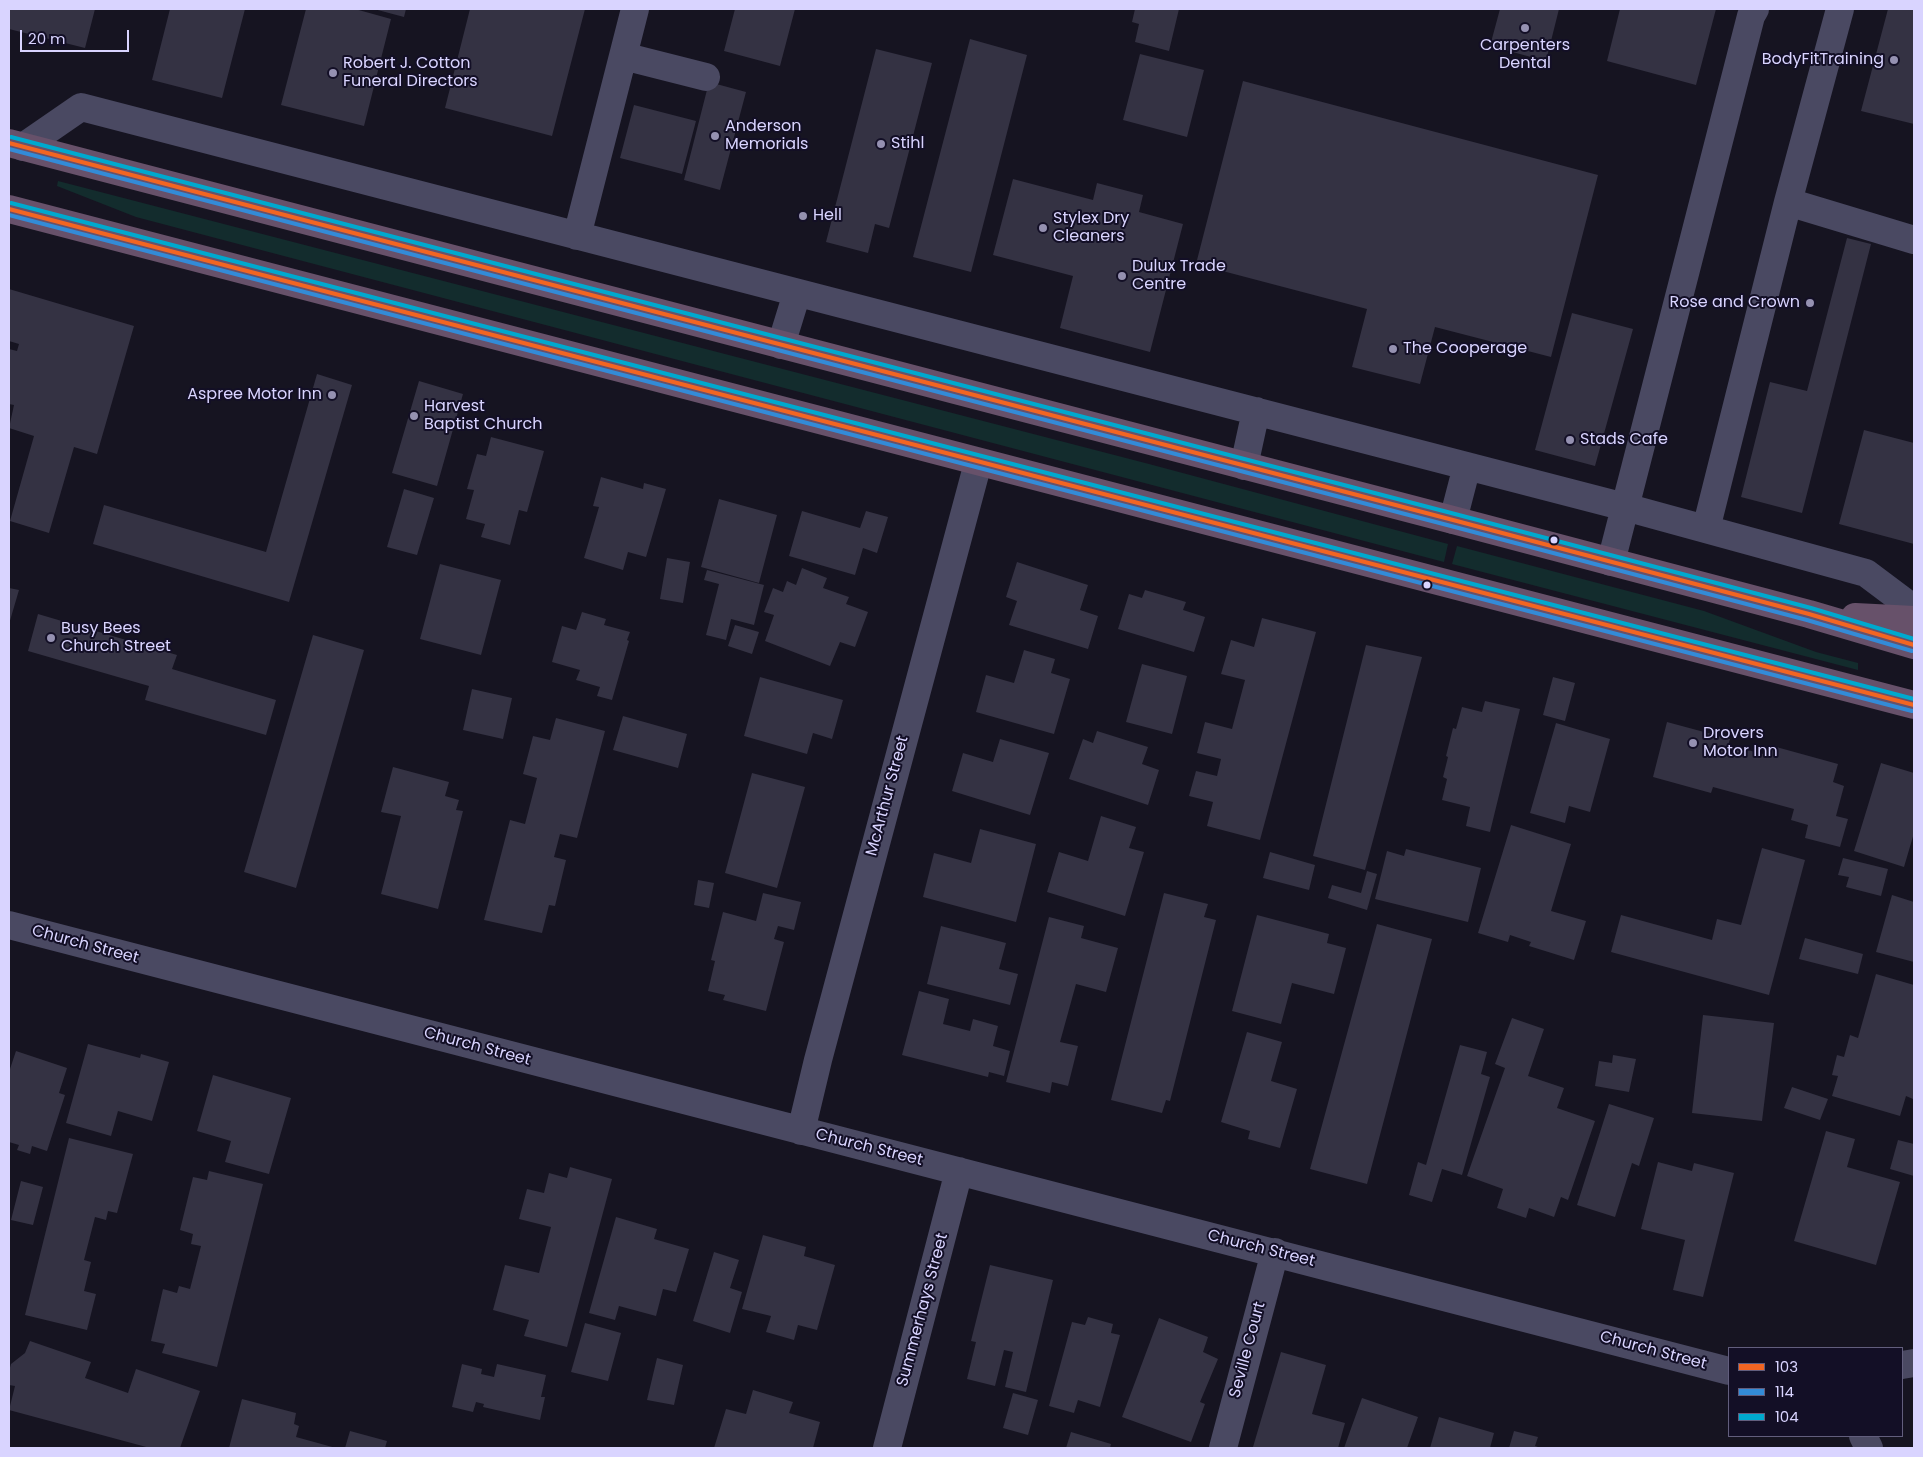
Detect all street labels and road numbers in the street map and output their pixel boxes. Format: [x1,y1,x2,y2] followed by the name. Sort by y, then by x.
[863,734,913,858] street label: McArthur Street
[29,922,141,968] street label: Church Street
[421,1024,533,1070] street label: Church Street
[813,1125,925,1171] street label: Church Street
[1205,1226,1317,1272] street label: Church Street
[893,1231,953,1389] street label: Summerhays Street
[1226,1300,1270,1400] street label: Seville Court
[1597,1328,1709,1374] street label: Church Street

